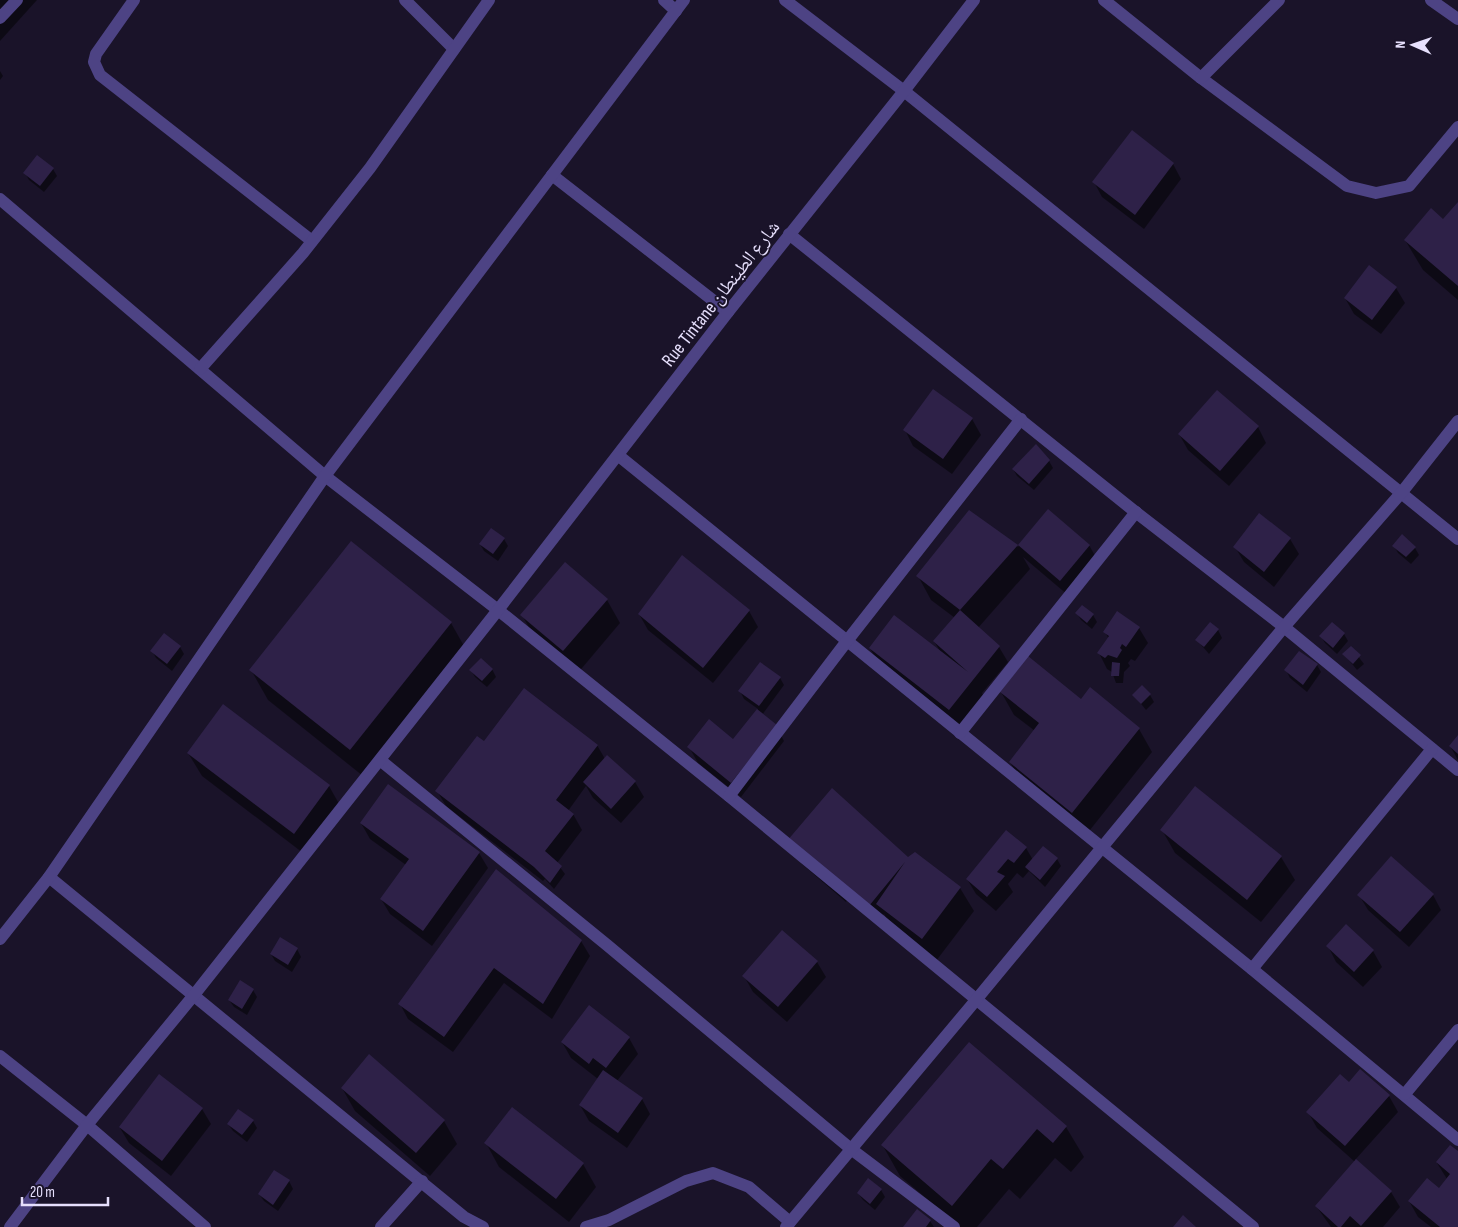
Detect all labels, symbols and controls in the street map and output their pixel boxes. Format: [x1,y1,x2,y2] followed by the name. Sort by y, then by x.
[1388,20,1438,70] north arrow
[1392,41,1409,49] text: N
[657,216,785,371] street label: Rue Tintane شارع الطينطان
[22,1174,109,1206] scale bar
[30,1183,55,1202] text: 20 m

